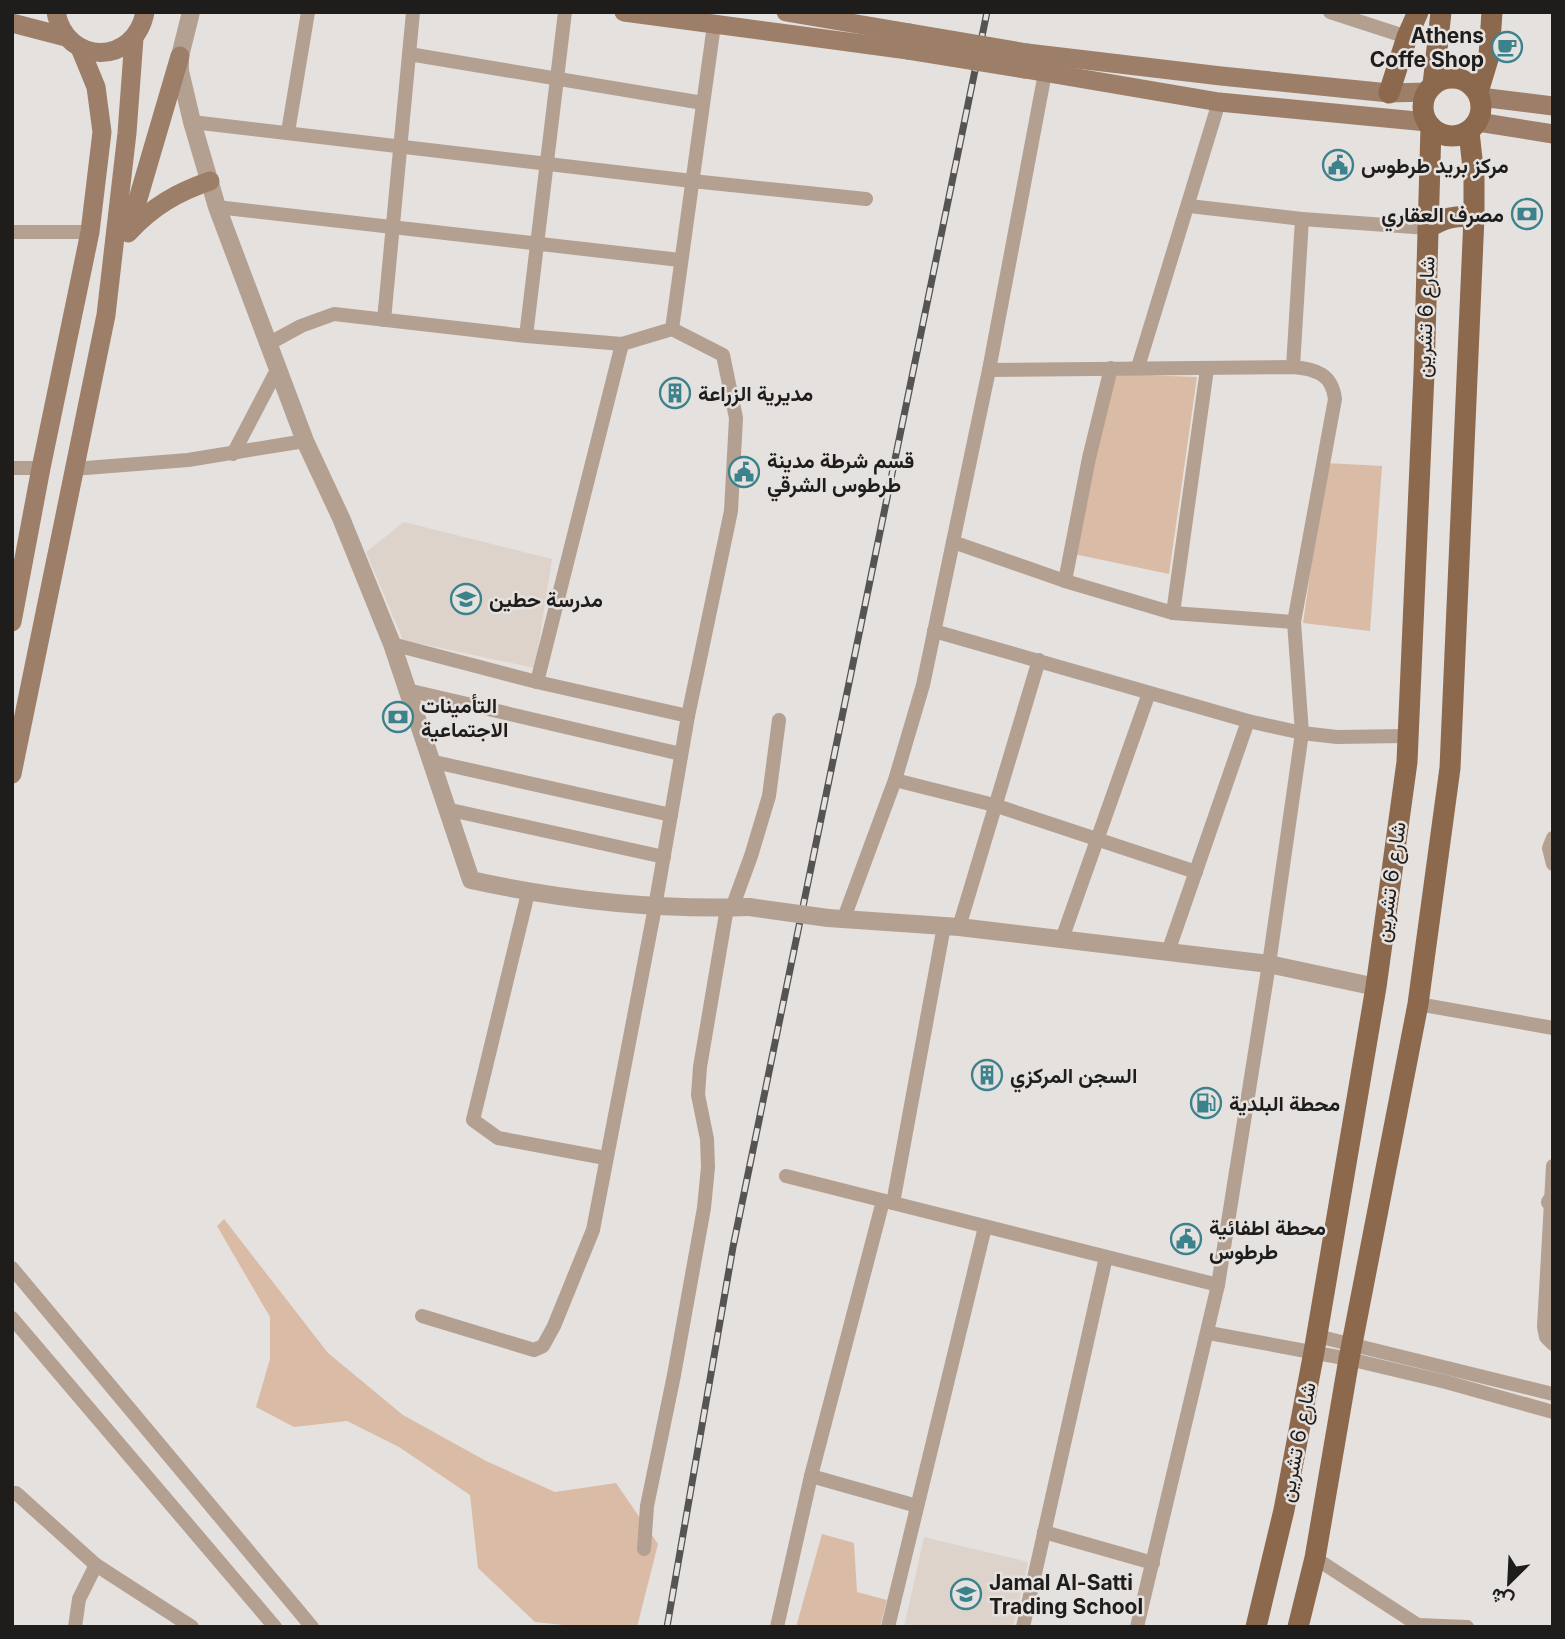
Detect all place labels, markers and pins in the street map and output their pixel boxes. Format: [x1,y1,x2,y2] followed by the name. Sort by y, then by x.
[1370,23,1484,72] place label: Athens Coffe Shop
[1490,30,1524,64] cafe icon: Athens Coffe Shop
[1321,148,1355,182] public building icon: مركز بريد طرطوس
[1361,153,1509,179] place label: مركز بريد طرطوس
[1510,197,1544,231] bank icon: مصرف العقاري
[1381,202,1504,232] place label: مصرف العقاري
[658,376,692,410] building icon: مديرية الزراعة
[698,381,813,407] place label: مديرية الزراعة
[767,448,914,502] place label: قسم شرطة مدينة طرطوس الشرقي
[727,455,761,489] public building icon: قسم شرطة مدينة طرطوس الشرقي
[449,582,483,616] school or university icon: مدرسة حطين
[489,587,603,613] place label: مدرسة حطين
[421,693,508,742] place label: التأمينات الاجتماعية
[381,700,415,734] bank icon: التأمينات الاجتماعية
[970,1058,1004,1092] building icon: السجن المركزي
[1010,1063,1137,1093] place label: السجن المركزي
[1189,1086,1223,1120] fuel station icon: محطة البلدية
[1229,1091,1340,1116] place label: محطة البلدية
[1209,1215,1326,1265] place label: محطة اطفائية طرطوس
[1169,1222,1203,1256] public building icon: محطة اطفائية طرطوس
[989,1570,1143,1619] place label: Jamal Al-Satti Trading School
[949,1577,983,1611] school or university icon: Jamal Al-Satti Trading School

